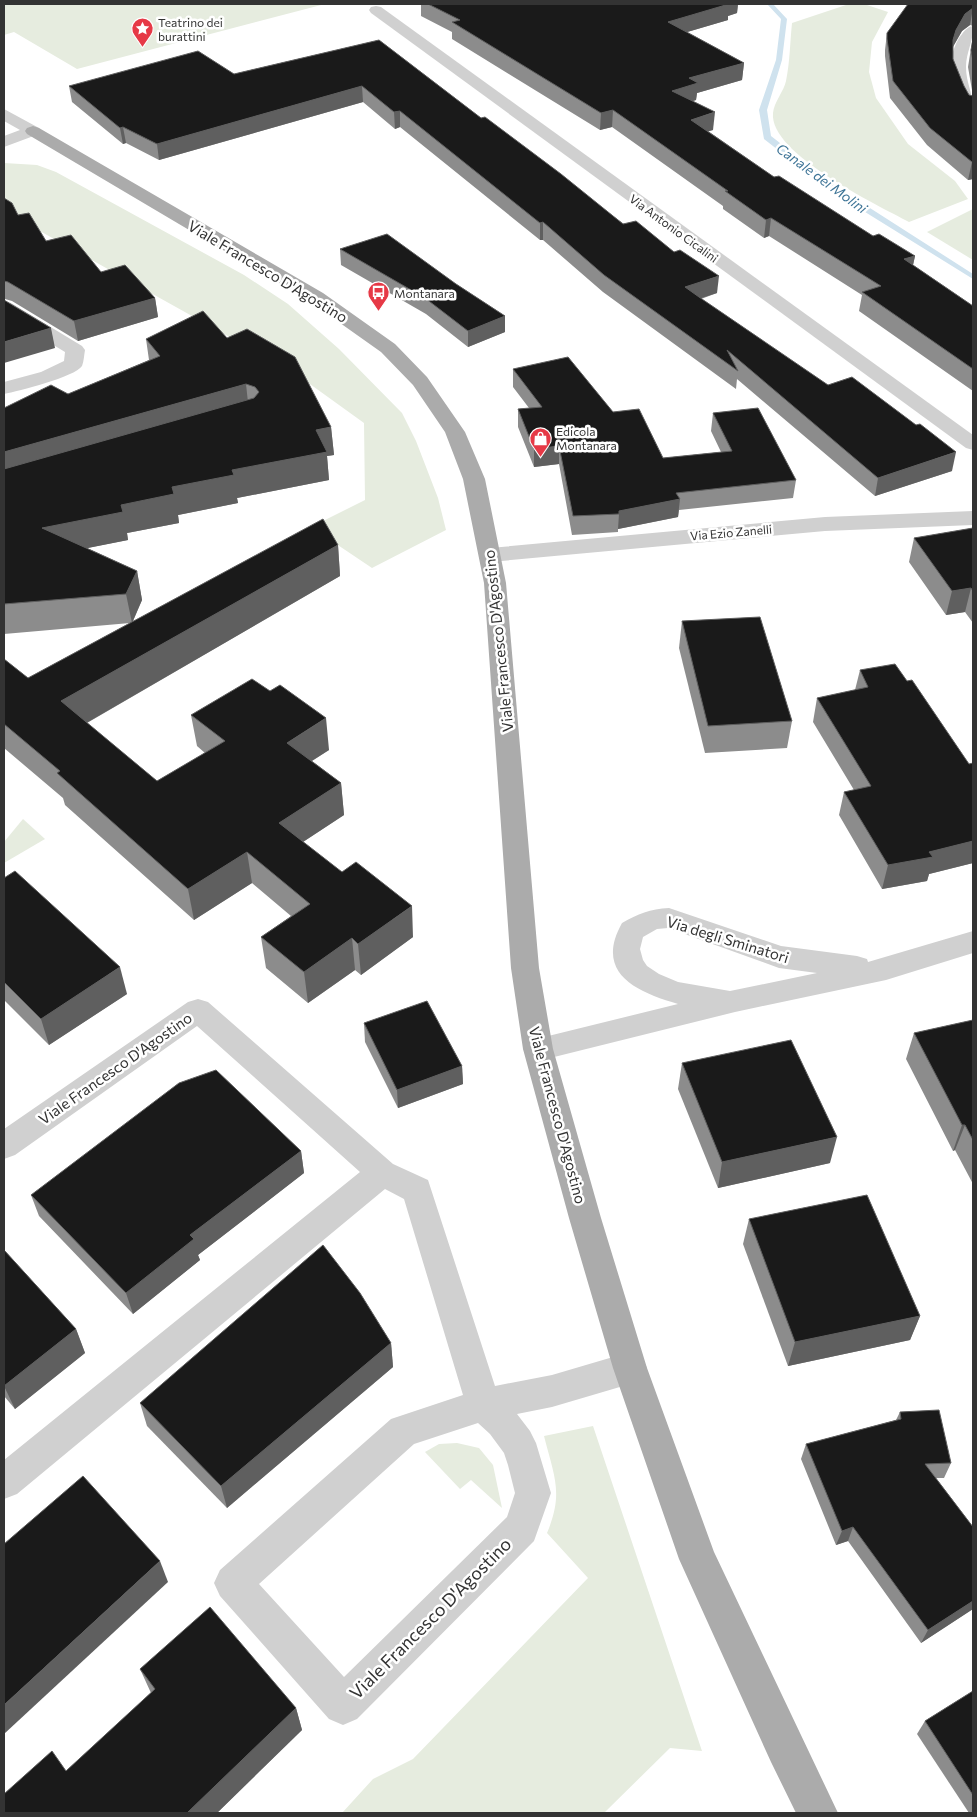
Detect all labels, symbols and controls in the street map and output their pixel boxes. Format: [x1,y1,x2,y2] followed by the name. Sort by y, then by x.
[158,15,223,43] place label: Teatrino dei burattini
[130,17,154,48] place icon: Teatrino dei burattini
[773,139,871,217] water label: Canale dei Molini
[627,191,721,265] street label: Via Antonio Cicalini
[185,216,351,326] street label: Viale Francesco D'Agostino
[366,281,390,312] bus stop icon: Montanara
[394,286,455,300] place label: Montanara
[556,424,617,452] place label: Edicola Montanara
[528,426,552,457] shop icon: Edicola Montanara
[689,521,773,543] street label: Via Ezio Zanelli
[479,549,517,733] street label: Viale Francesco D'Agostino
[665,912,791,966] street label: Via degli Sminatori
[35,1008,195,1128] street label: Viale Francesco D'Agostino
[526,1024,590,1206] street label: Viale Francesco D'Agostino
[345,1533,515,1703] street label: Viale Francesco D'Agostino

